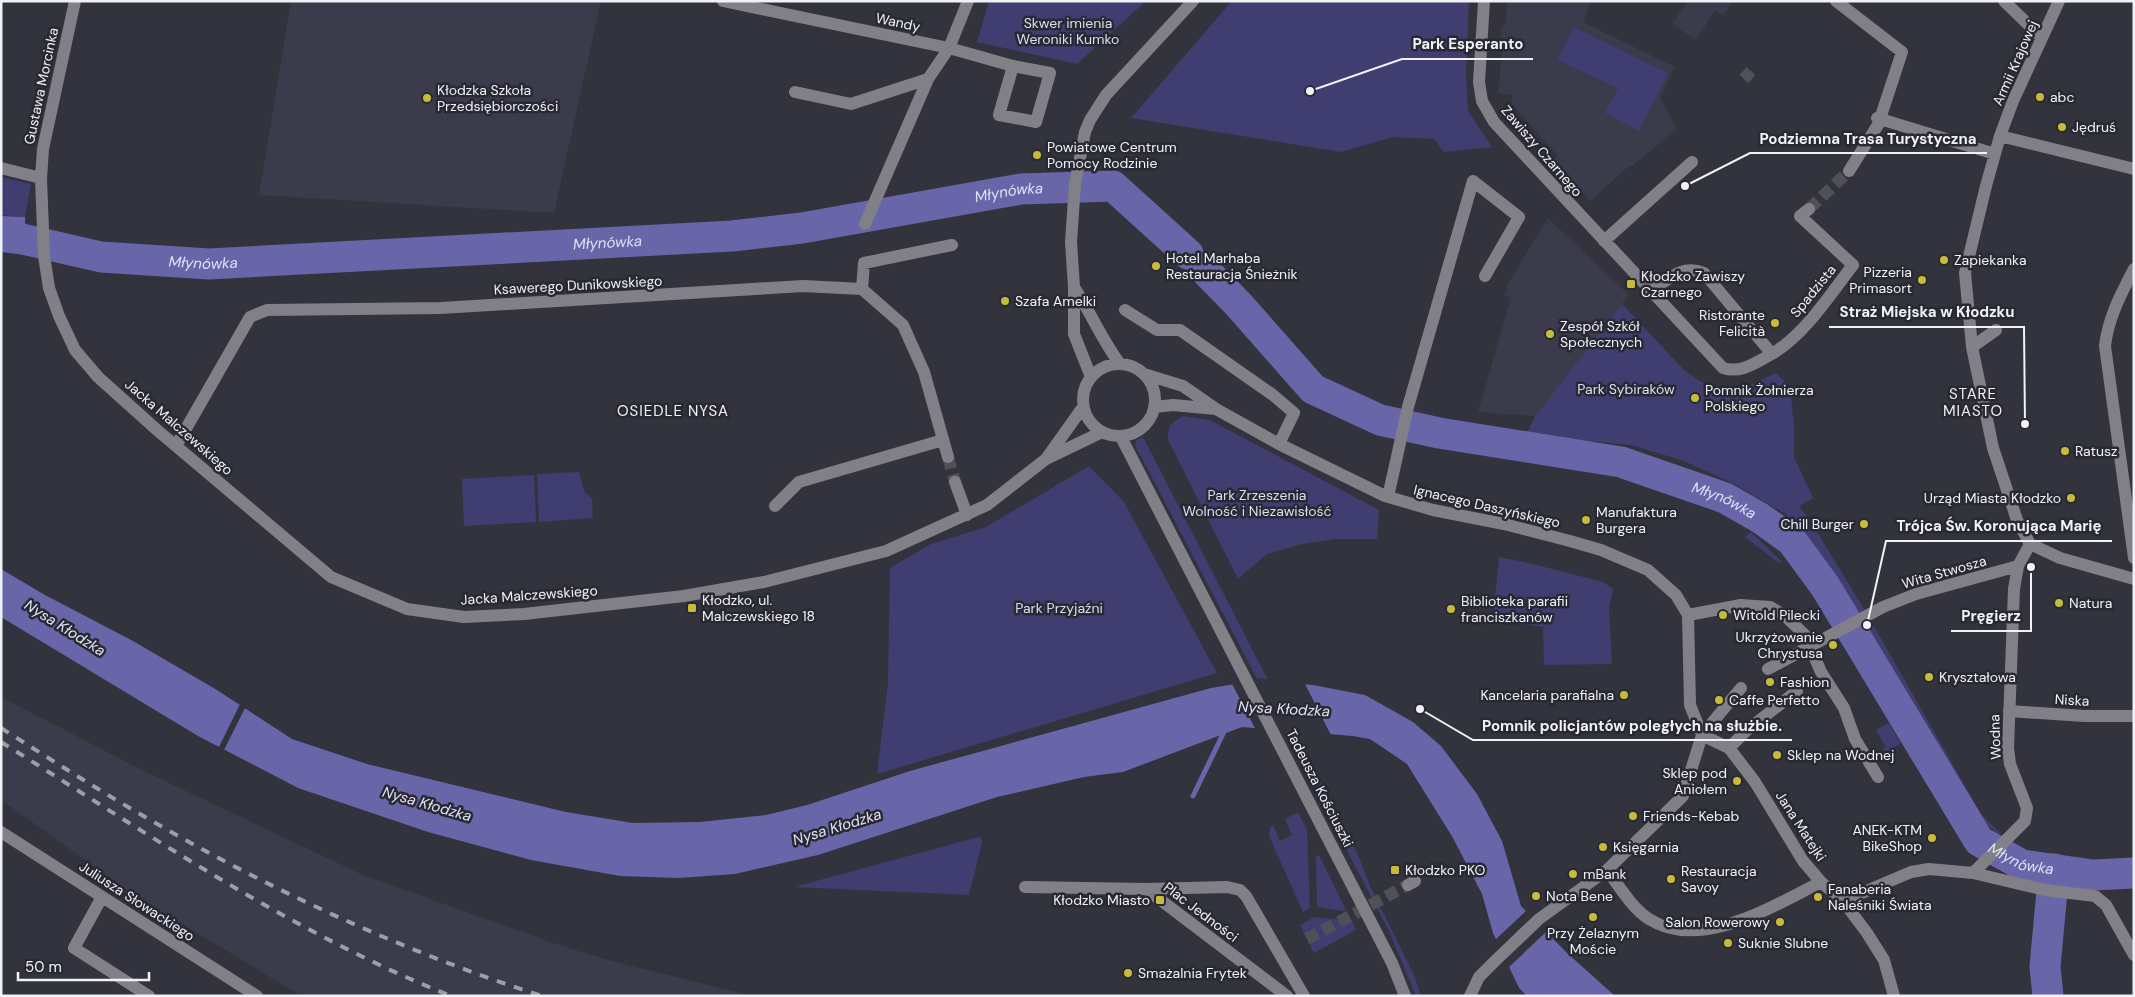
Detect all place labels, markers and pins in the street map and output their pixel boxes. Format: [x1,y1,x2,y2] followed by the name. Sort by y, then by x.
[1402,29,1533,59] callout: Park Esperanto
[437,81,558,115] place label: Kłodzka Szkoła Przedsiębiorczości
[2050,88,2074,106] place label: abc
[2034,91,2046,103] marker: abc
[421,92,433,104] marker: Kłodzka Szkoła Przedsiębiorczości
[2072,118,2116,136] place label: Jędruś
[2056,121,2068,133] marker: Jędruś
[1750,123,1987,153] callout: Podziemna Trasa Turystyczna
[1047,138,1177,172] place label: Powiatowe Centrum Pomocy Rodzinie
[1031,149,1043,161] marker: Powiatowe Centrum Pomocy Rodzinie
[1166,249,1298,283] place label: Hotel Marhaba Restauracja Śnieżnik
[1954,251,2027,269] place label: Zapiekanka
[1938,254,1950,266] marker: Zapiekanka
[1150,260,1162,272] marker: Hotel Marhaba Restauracja Śnieżnik
[1849,263,1912,297] place label: Pizzeria Primasort
[1641,267,1745,301] place label: Kłodzko Zawiszy Czarnego
[1916,274,1928,286] marker: Pizzeria Primasort
[1625,278,1637,290] marker: Kłodzko Zawiszy Czarnego
[1015,292,1096,310] place label: Szafa Amelki
[999,295,1011,307] marker: Szafa Amelki
[1829,297,2024,327] callout: Straż Miejska w Kłodzku
[1699,306,1765,340] place label: Ristorante Felicità
[1560,317,1642,351] place label: Zespół Szkół Społecznych
[1769,317,1781,329] marker: Ristorante Felicità
[1544,328,1556,340] marker: Zespół Szkół Społecznych
[1705,381,1814,415] place label: Pomnik Żołnierza Polskiego
[1689,392,1701,404] marker: Pomnik Żołnierza Polskiego
[2075,442,2118,460] place label: Ratusz
[2059,445,2071,457] marker: Ratusz
[1924,489,2061,507] place label: Urząd Miasta Kłodzko
[2065,492,2077,504] marker: Urząd Miasta Kłodzko
[1596,503,1677,537] place label: Manufaktura Burgera
[1886,511,2112,541] callout: Trójca Św. Koronująca Marię
[1580,514,1592,526] marker: Manufaktura Burgera
[1780,515,1854,533] place label: Chill Burger
[1858,518,1870,530] marker: Chill Burger
[702,591,815,625] place label: Kłodzko, ul. Malczewskiego 18
[1461,592,1568,626] place label: Biblioteka parafii franciszkanów
[2069,594,2112,612] place label: Natura
[2053,597,2065,609] marker: Natura
[1951,601,2031,631] callout: Pręgierz
[686,602,698,614] marker: Kłodzko, ul. Malczewskiego 18
[1445,603,1457,615] marker: Biblioteka parafii franciszkanów
[1733,606,1820,624] place label: Witold Pilecki
[1717,609,1729,621] marker: Witold Pilecki
[1736,628,1823,662] place label: Ukrzyżowanie Chrystusa
[1827,639,1839,651] marker: Ukrzyżowanie Chrystusa
[1939,668,2016,686] place label: Kryształowa
[1923,671,1935,683] marker: Kryształowa
[1780,673,1829,691] place label: Fashion
[1764,676,1776,688] marker: Fashion
[1480,686,1614,704] place label: Kancelaria parafialna
[1618,689,1630,701] marker: Kancelaria parafialna
[1729,691,1820,709] place label: Caffe Perfetto
[1713,694,1725,706] marker: Caffe Perfetto
[1473,710,1792,740] callout: Pomnik policjantów poległych na służbie.
[1787,746,1894,764] place label: Sklep na Wodnej
[1771,749,1783,761] marker: Sklep na Wodnej
[1662,764,1727,798] place label: Sklep pod Aniołem
[1731,775,1743,787] marker: Sklep pod Aniołem
[1643,807,1739,825] place label: Friends-Kebab
[1627,810,1639,822] marker: Friends-Kebab
[1852,821,1922,855] place label: ANEK-KTM BikeShop
[1926,832,1938,844] marker: ANEK-KTM BikeShop
[1613,838,1679,856] place label: Księgarnia
[1597,841,1609,853] marker: Księgarnia
[1405,861,1485,879] place label: Kłodzko PKO
[1681,862,1757,896] place label: Restauracja Savoy
[1389,864,1401,876] marker: Kłodzko PKO
[1583,865,1627,883] place label: mBank
[1567,868,1579,880] marker: mBank
[1665,873,1677,885] marker: Restauracja Savoy
[1828,880,1932,914] place label: Fanaberia Naleśniki Świata
[1546,887,1613,905] place label: Nota Bene
[1530,890,1542,902] marker: Nota Bene
[1053,891,1150,909] place label: Kłodzko Miasto
[1812,891,1824,903] marker: Fanaberia Naleśniki Świata
[1154,894,1166,906] marker: Kłodzko Miasto
[1587,911,1599,923] marker: Przy Żelaznym Moście
[1665,913,1770,931] place label: Salon Rowerowy
[1774,916,1786,928] marker: Salon Rowerowy
[1547,924,1639,958] place label: Przy Żelaznym Moście
[1738,934,1828,952] place label: Suknie Slubne
[1722,937,1734,949] marker: Suknie Slubne
[1138,964,1247,982] place label: Smażalnia Frytek
[1122,967,1134,979] marker: Smażalnia Frytek

